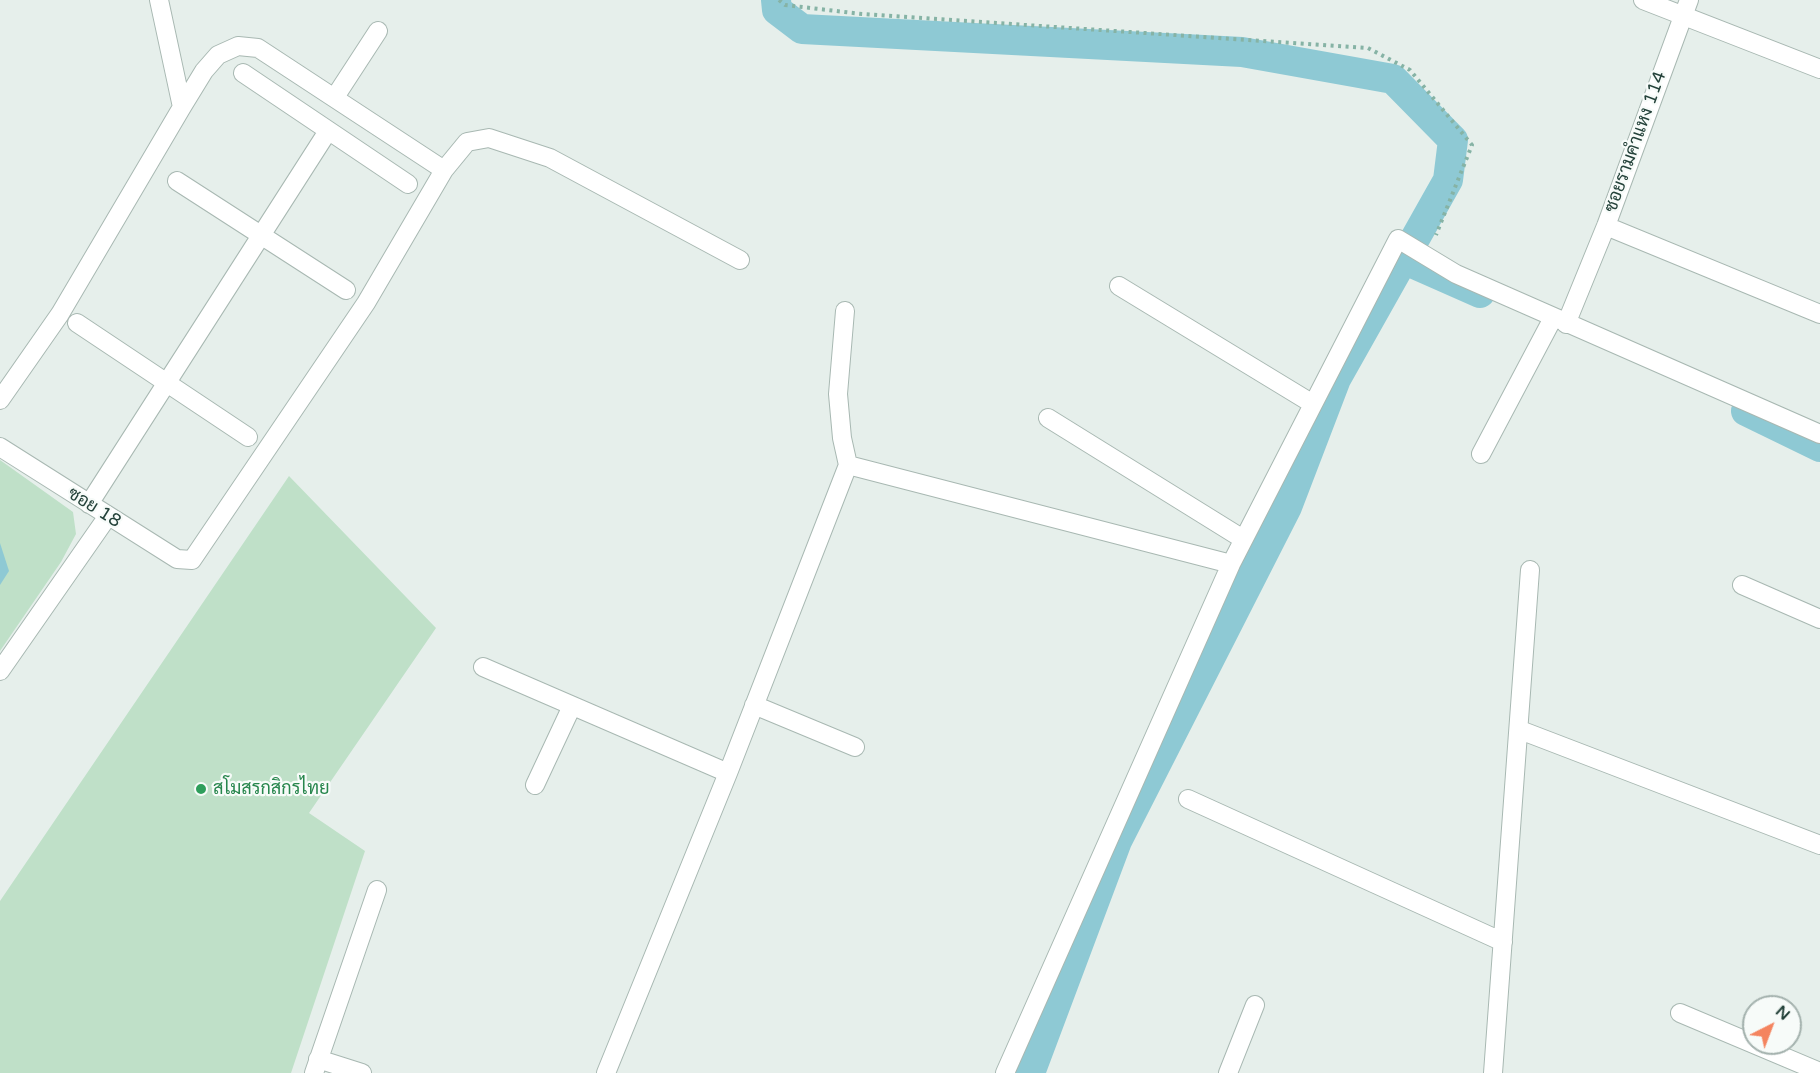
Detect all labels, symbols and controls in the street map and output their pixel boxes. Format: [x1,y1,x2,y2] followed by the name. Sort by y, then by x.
[1600,68,1672,216] street label: ซอยรามคำแหง 114
[63,483,125,533] street label: ซอย 18
[213,778,329,800] place label: สโมสรกสิกรไทย
[194,782,208,796] marker: สโมสรกสิกรไทย
[1742,995,1802,1055] north arrow
[1771,1001,1794,1025] text: N

